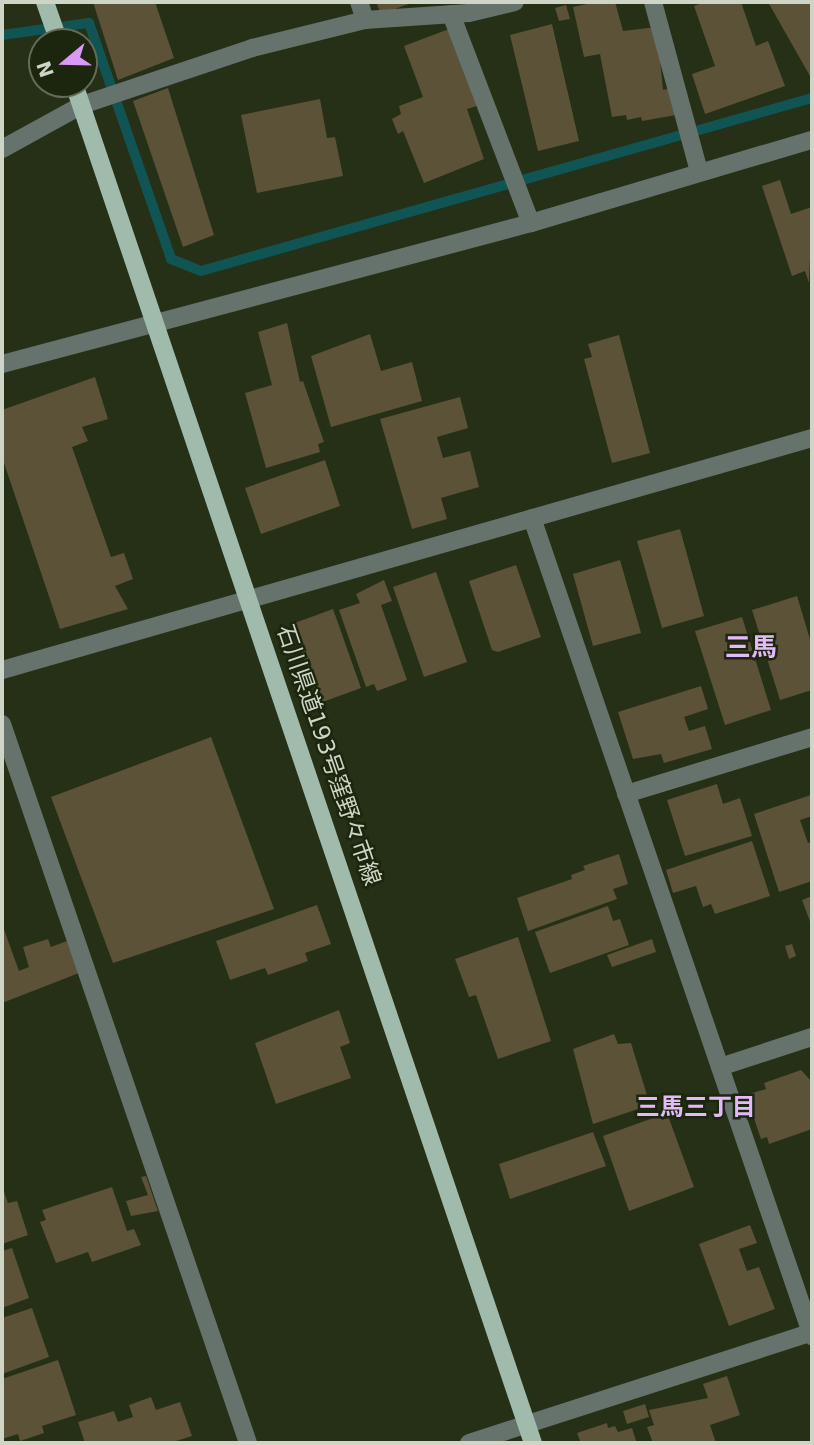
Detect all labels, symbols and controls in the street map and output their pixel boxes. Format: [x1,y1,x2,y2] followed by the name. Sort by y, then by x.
[28,28,98,98] north arrow
[32,58,58,80] text: N
[271,621,387,889] street label: 石川県道193号窪野々市線
[725,632,777,664] district label: 三馬
[636,1094,756,1122] district label: 三馬三丁目

